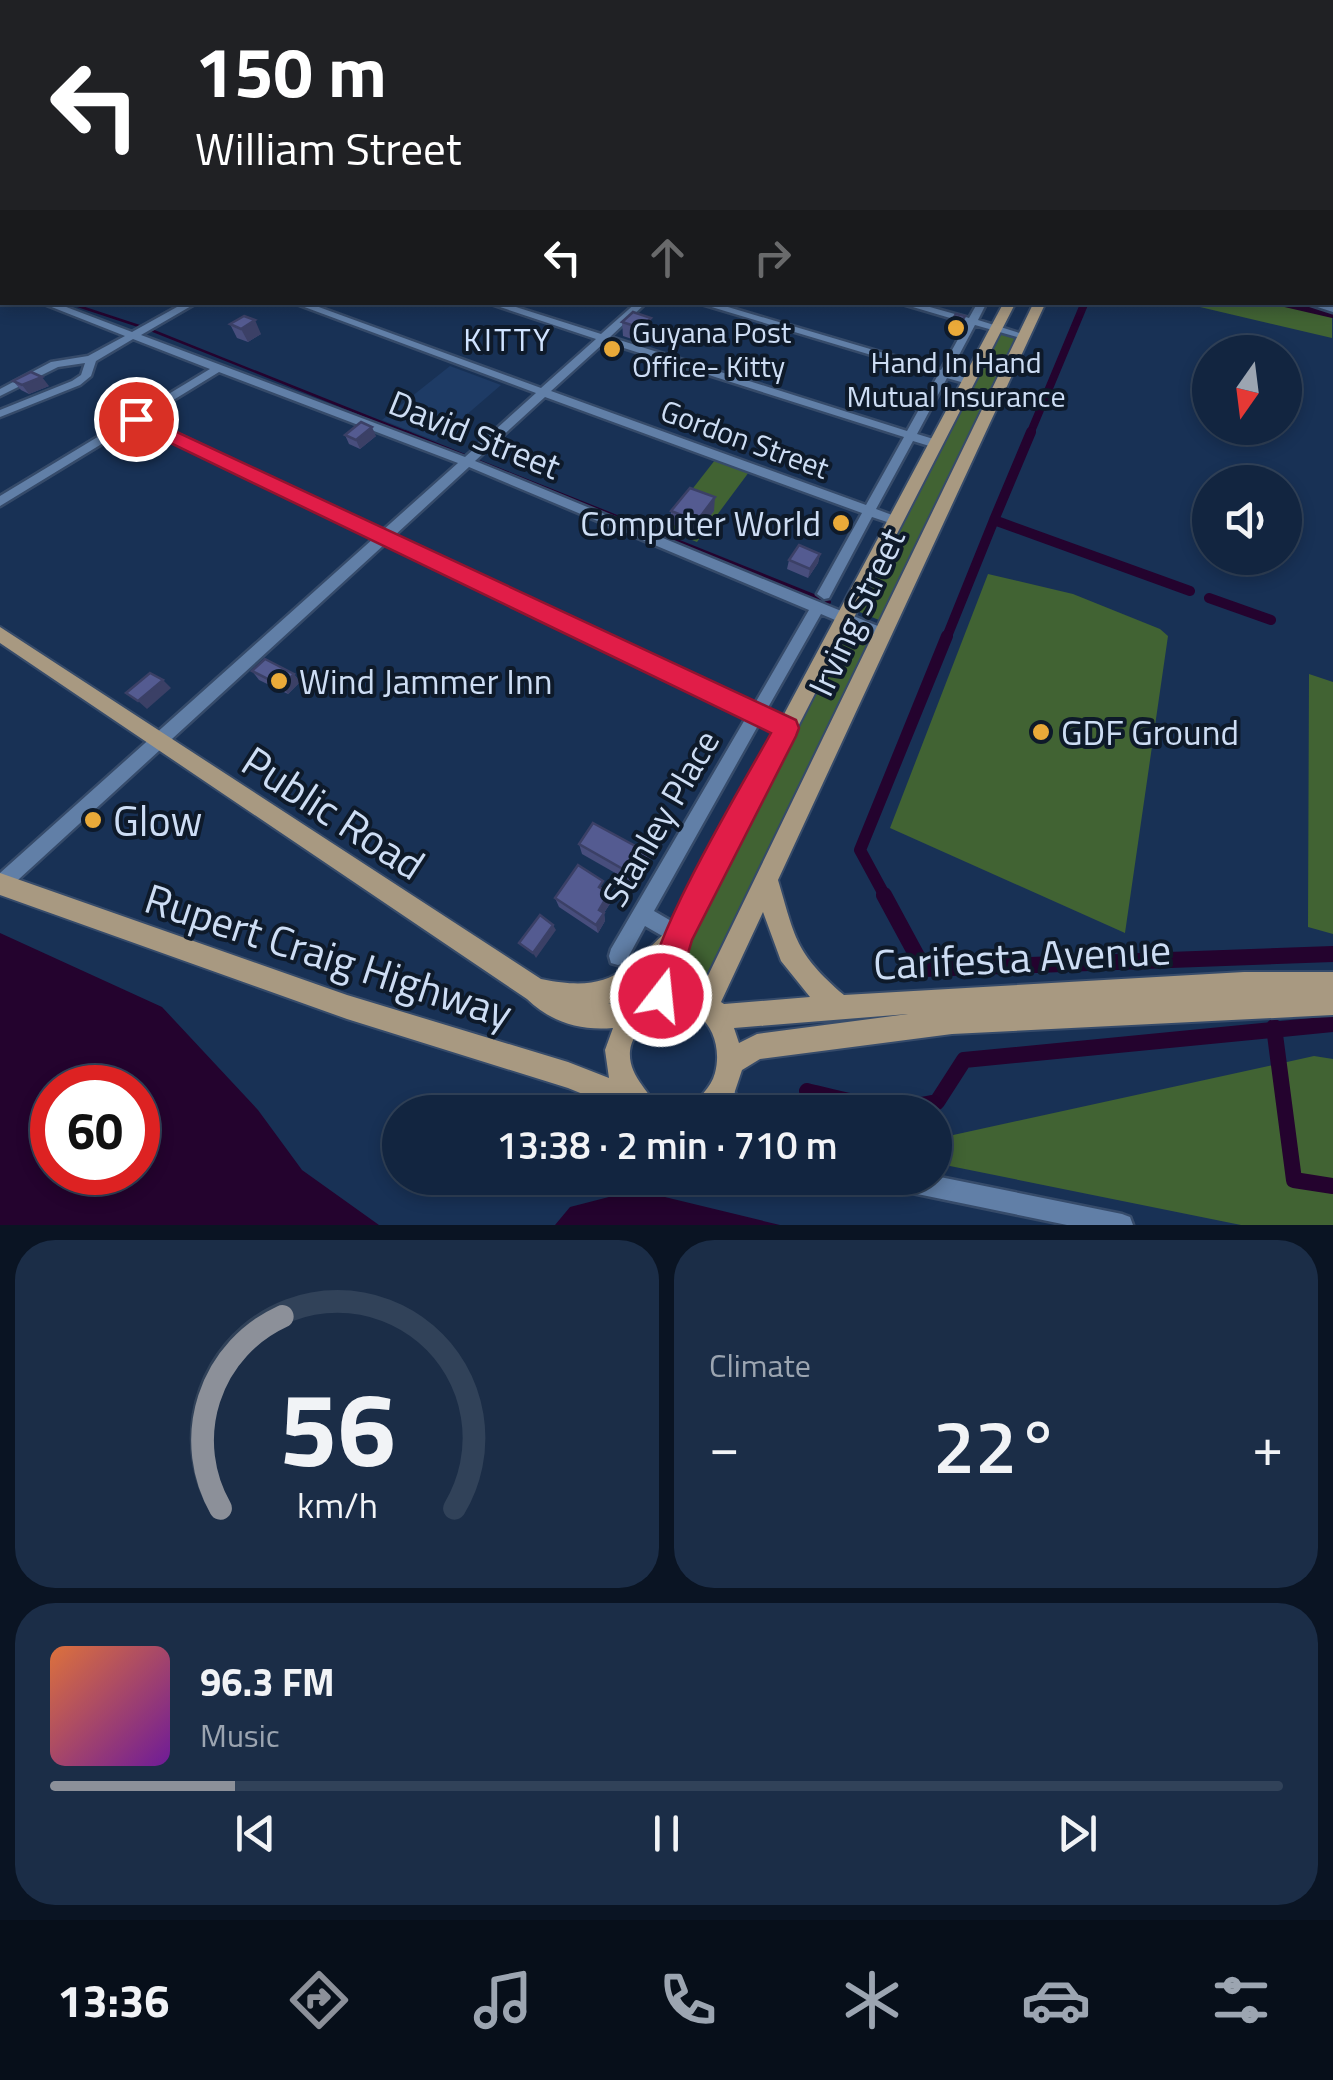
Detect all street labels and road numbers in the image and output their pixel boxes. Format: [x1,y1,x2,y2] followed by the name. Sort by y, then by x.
[381,375,569,493] street label: David Street
[654,387,836,491] street label: Gordon Street
[794,519,918,705] street label: Irving Street
[588,719,732,917] street label: Stanley Place
[230,729,438,895] street label: Public Road
[137,865,521,1045] street label: Rupert Craig Highway
[871,916,1173,996] street label: Carifesta Avenue

